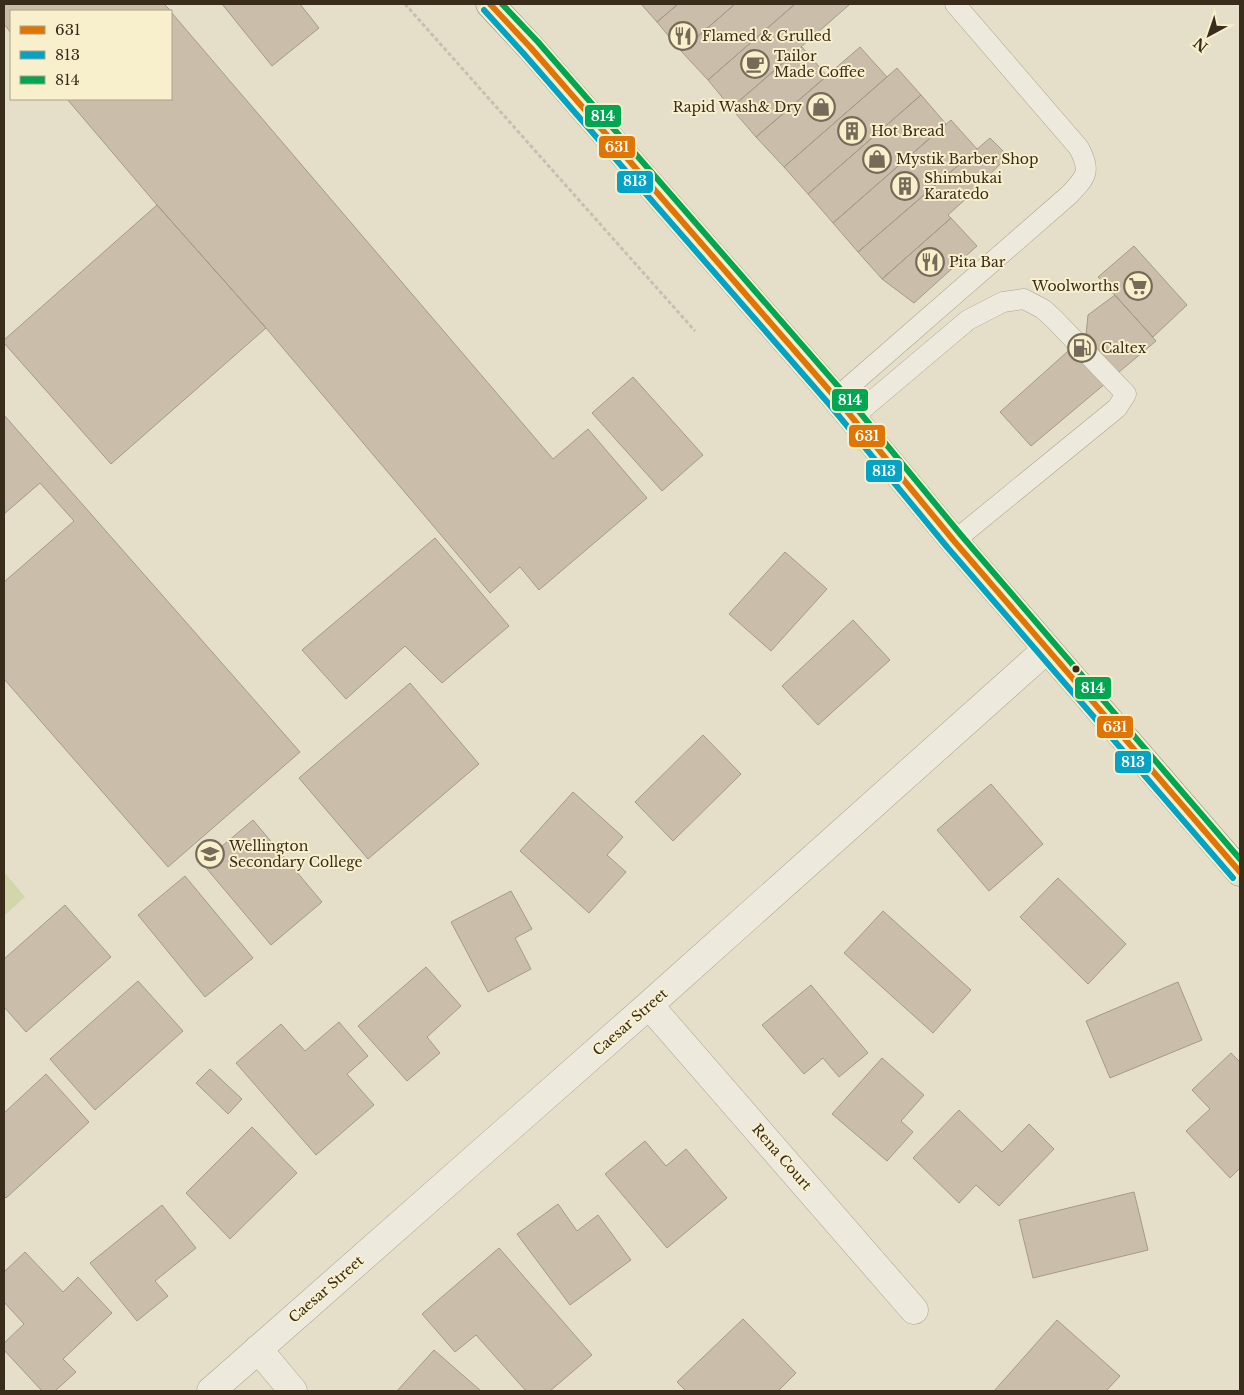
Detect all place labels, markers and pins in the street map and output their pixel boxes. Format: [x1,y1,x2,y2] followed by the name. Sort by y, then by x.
[668,21,698,51] restaurant icon: Flamed & Grulled
[702,27,832,45] place label: Flamed & Grulled
[774,47,865,81] place label: Tailor Made Coffee
[740,49,770,79] cafe icon: Tailor Made Coffee
[806,92,836,122] shop icon: Rapid Wash& Dry
[673,98,802,116] place label: Rapid Wash& Dry
[837,116,867,146] building icon: Hot Bread
[871,122,945,140] place label: Hot Bread
[862,144,892,174] shop icon: Mystik Barber Shop
[896,150,1038,168] place label: Mystik Barber Shop
[924,169,1002,203] place label: Shimbukai Karatedo
[890,171,920,201] building icon: Shimbukai Karatedo
[915,247,945,277] restaurant icon: Pita Bar
[949,253,1006,271] place label: Pita Bar
[1123,271,1153,301] supermarket icon: Woolworths
[1031,277,1119,295] place label: Woolworths
[1067,333,1097,363] fuel station icon: Caltex
[1101,339,1147,357] place label: Caltex
[1071,664,1081,674] unlabelled marker
[228,837,363,871] place label: Wellington Secondary College
[195,839,225,869] school or university icon: Wellington Secondary College

